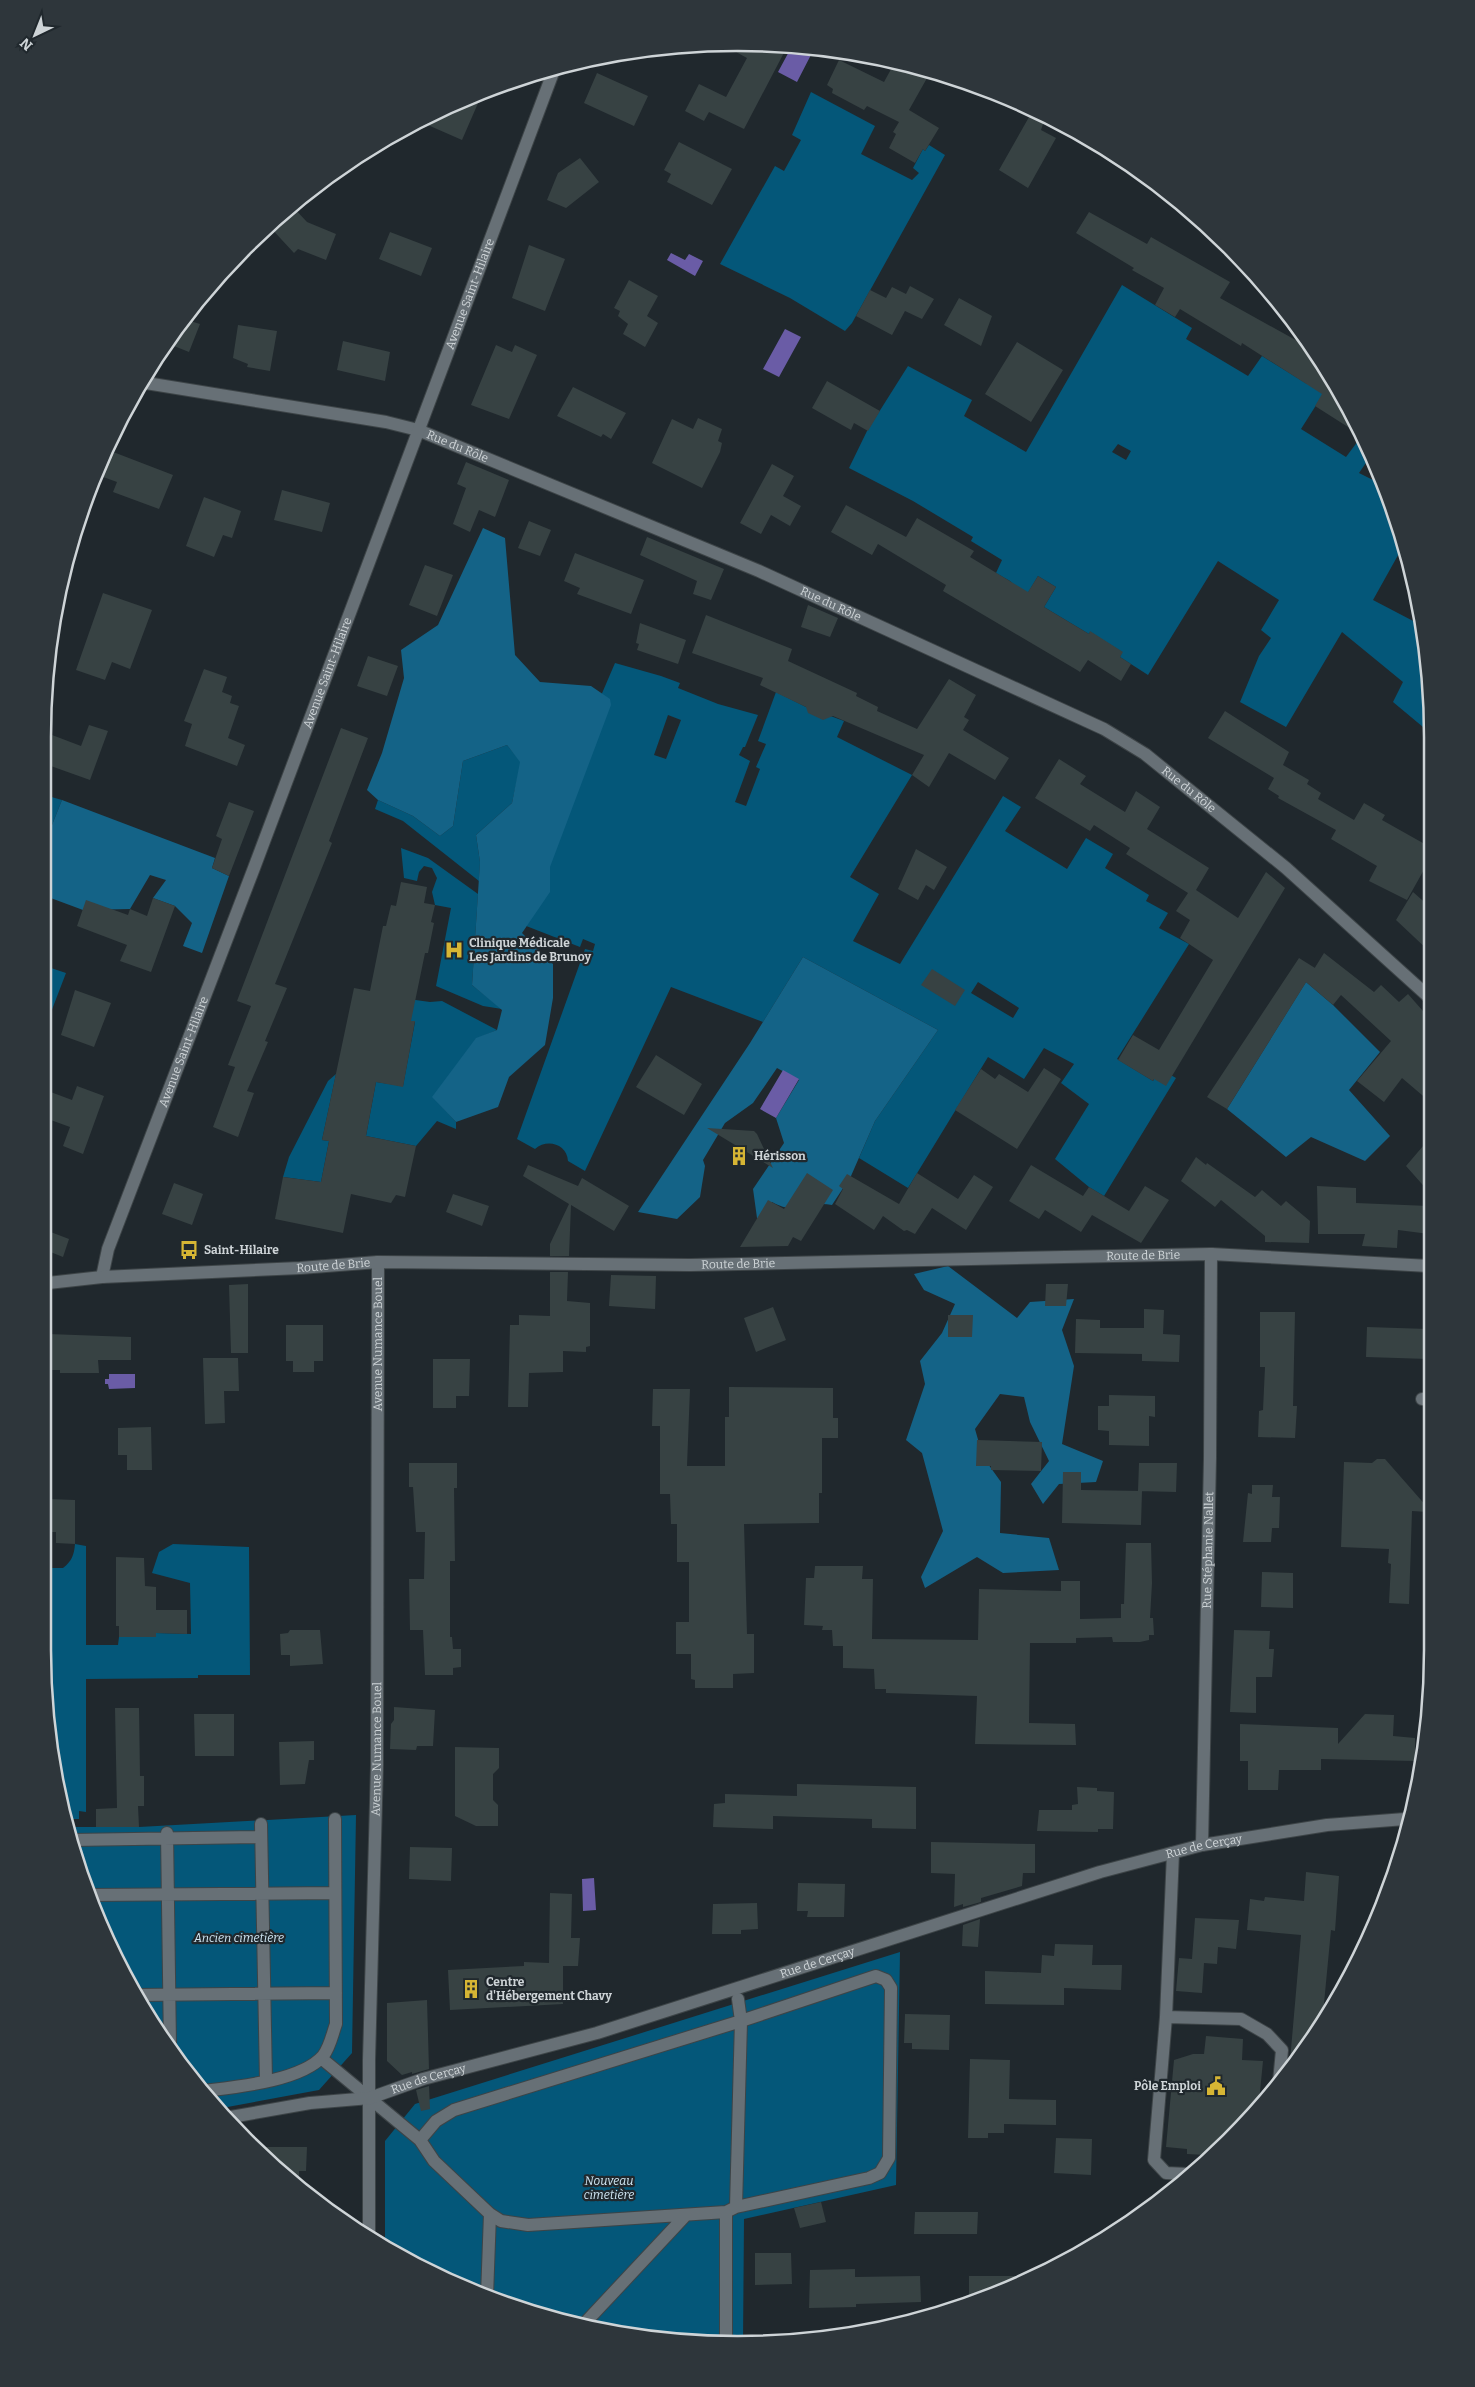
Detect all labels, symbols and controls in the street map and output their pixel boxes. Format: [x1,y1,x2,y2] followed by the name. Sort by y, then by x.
[10,10,60,60] north arrow
[17,34,36,54] text: N
[443,236,497,351] street label: Avenue Saint-Hilaire
[425,427,491,465] street label: Rue du Rôle
[798,584,863,624] street label: Rue du Rôle
[300,616,355,730] street label: Avenue Saint-Hilaire
[1159,763,1219,816] street label: Rue du Rôle
[469,936,591,964] place label: Clinique Médicale Les Jardins de Brunoy
[443,939,465,961] hospital icon: Clinique Médicale Les Jardins de Brunoy
[156,994,211,1109] street label: Avenue Saint-Hilaire
[728,1145,750,1167] building icon: Hérisson
[754,1149,806,1163] place label: Hérisson
[178,1239,200,1261] bus stop icon: Saint-Hilaire
[204,1243,279,1257] place label: Saint-Hilaire
[1106,1248,1180,1263] street label: Route de Brie
[296,1256,371,1275] street label: Route de Brie
[701,1256,775,1272] street label: Route de Brie
[371,1276,385,1411] street label: Avenue Numance Bouel
[1200,1491,1216,1609] street label: Rue Stéphanie Nallet
[369,1681,384,1816] street label: Avenue Numance Bouel
[1164,1832,1244,1861] street label: Rue de Cerçay
[193,1931,284,1945] park label: Ancien cimetière
[778,1944,857,1981] street label: Rue de Cerçay
[486,1975,612,2003] place label: Centre d'Hébergement Chavy
[460,1978,482,2000] building icon: Centre d'Hébergement Chavy
[389,2061,468,2097] street label: Rue de Cerçay
[1205,2075,1227,2097] public building icon: Pôle Emploi
[1134,2079,1201,2093] place label: Pôle Emploi
[584,2174,634,2202] park label: Nouveau cimetière

